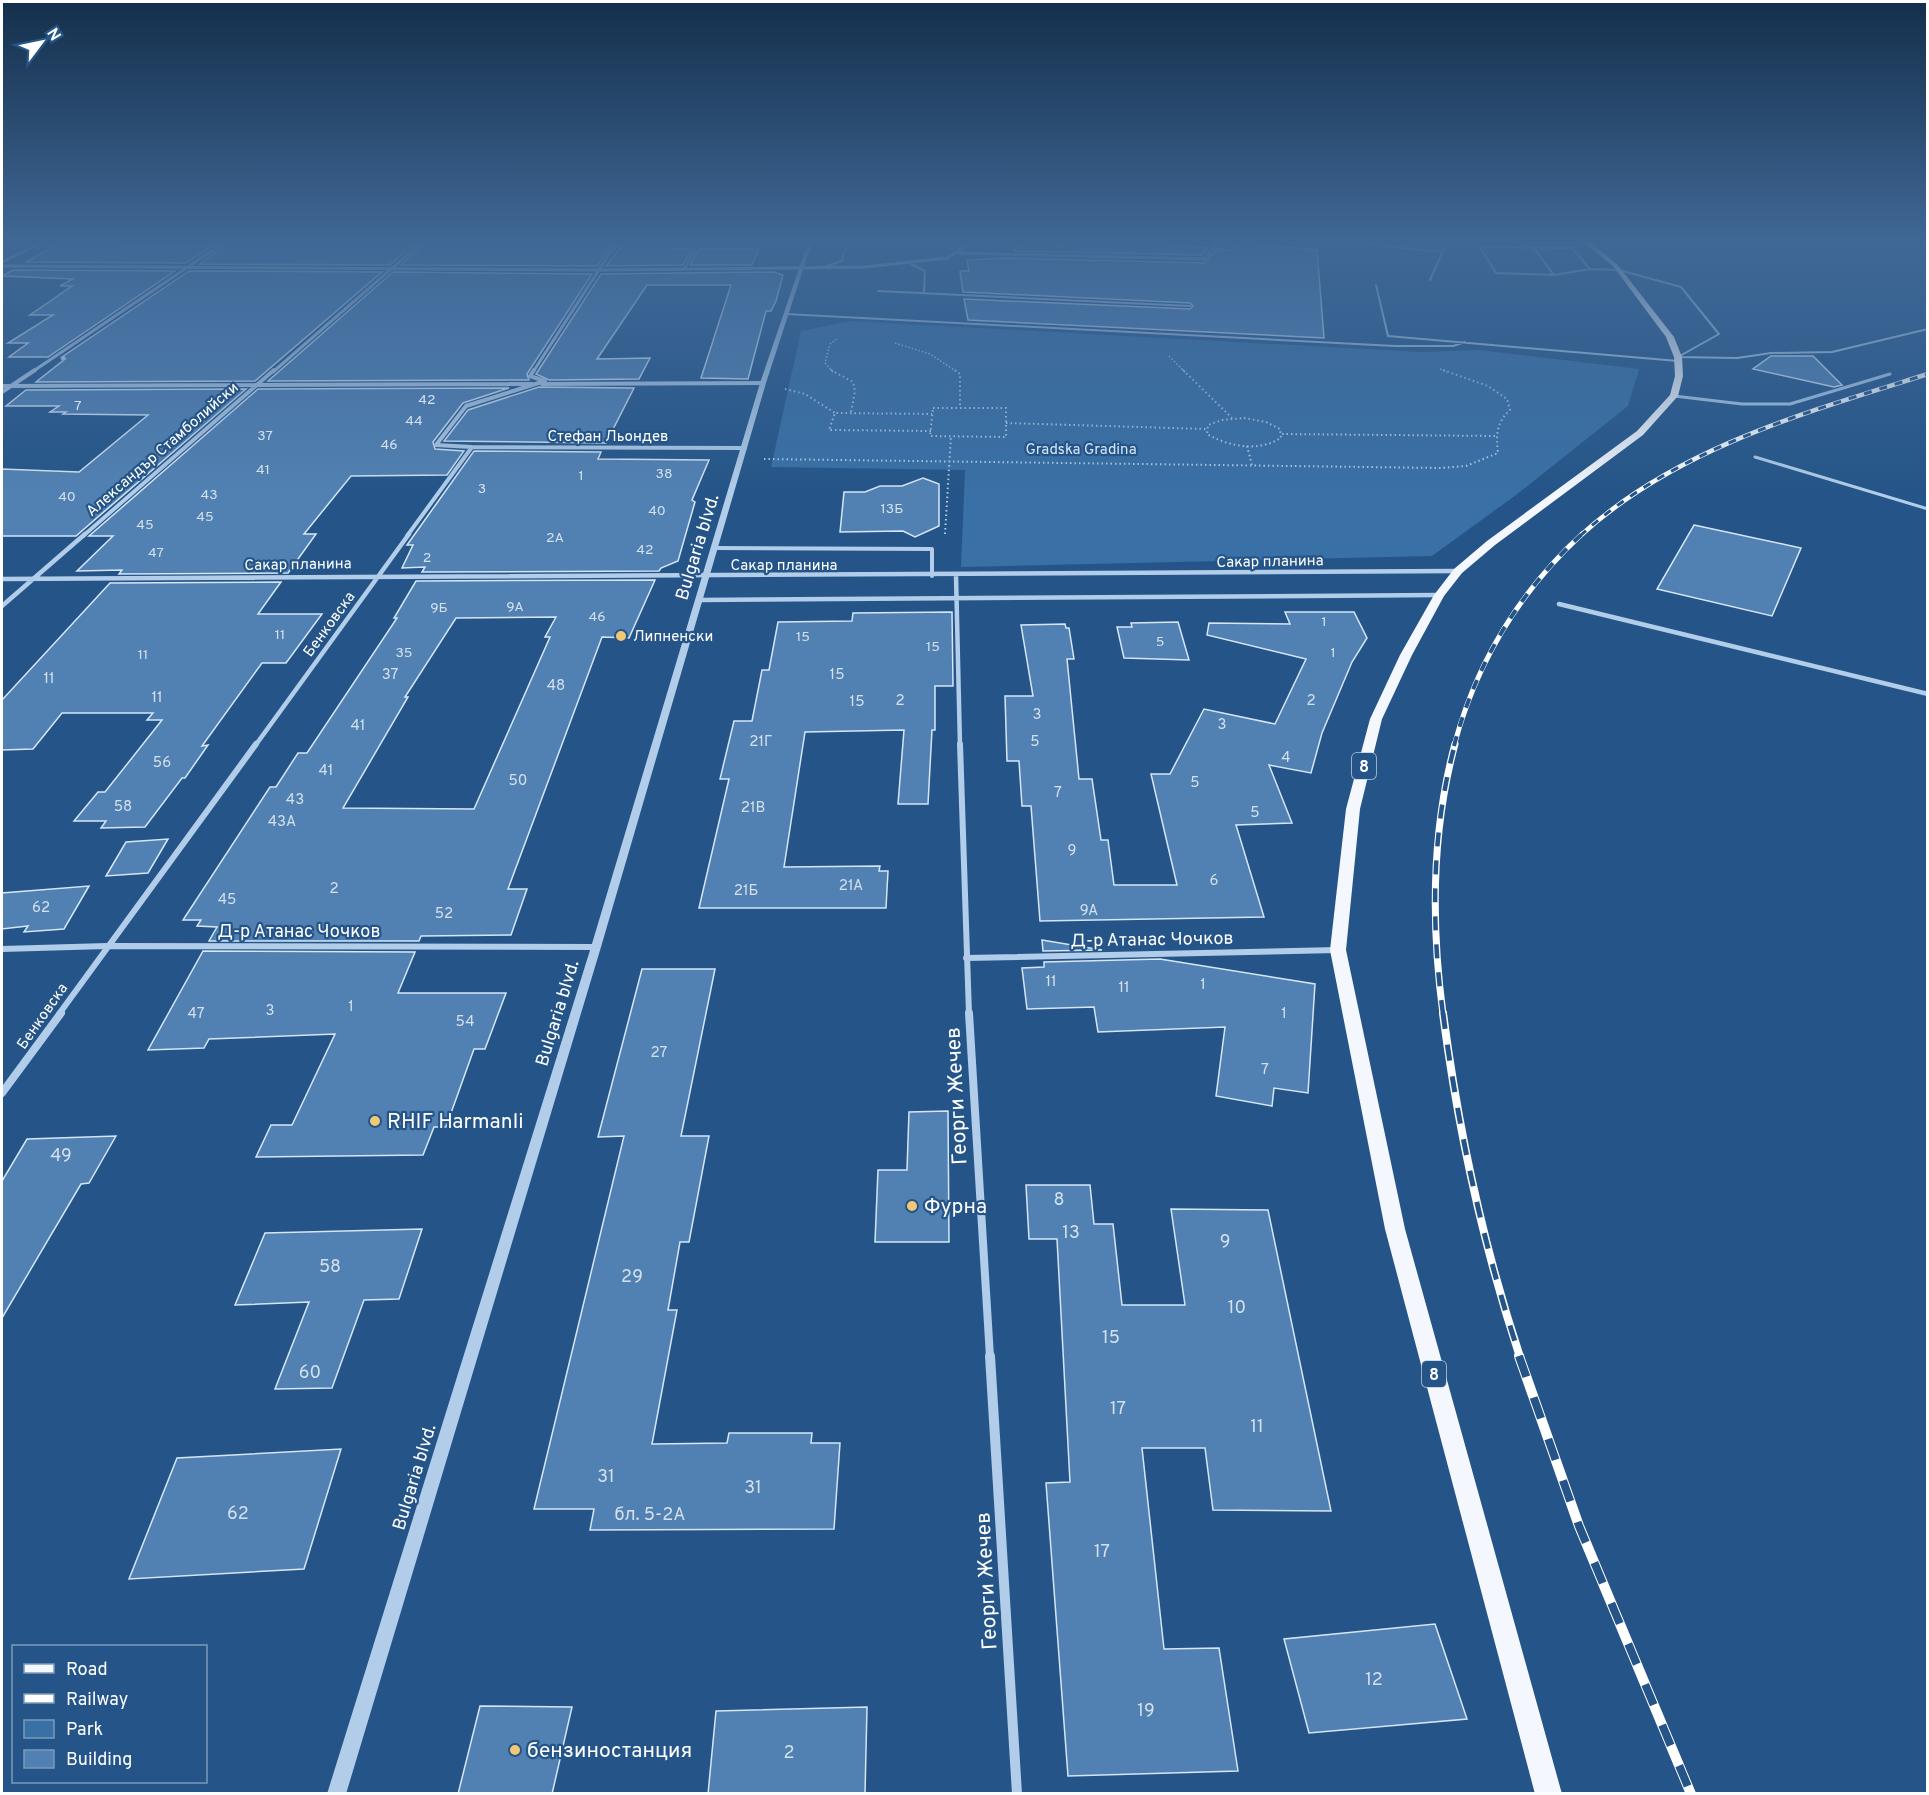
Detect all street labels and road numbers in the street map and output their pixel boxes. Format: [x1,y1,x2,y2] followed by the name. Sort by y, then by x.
[83,379,243,521] street label: Александър Стамболийски
[548,428,668,447] street label: Стефан Льондев
[671,492,726,603] street label: Bulgaria blvd.
[1216,552,1324,573] street label: Сакар планина
[244,555,352,576] street label: Сакар планина
[730,557,838,576] street label: Сакар планина
[300,588,360,661] street label: Бенковска
[1352,753,1376,779] road number: 8
[217,921,381,944] street label: Д-р Атанас Чочков
[1070,928,1234,953] street label: Д-р Атанас Чочков
[531,958,586,1069] street label: Bulgaria blvd.
[14,980,73,1054] street label: Бенковска
[940,1026,975,1165] street label: Георги Жечев
[1422,1361,1446,1387] road number: 8
[388,1422,443,1533] street label: Bulgaria blvd.
[970,1511,1005,1650] street label: Георги Жечев

